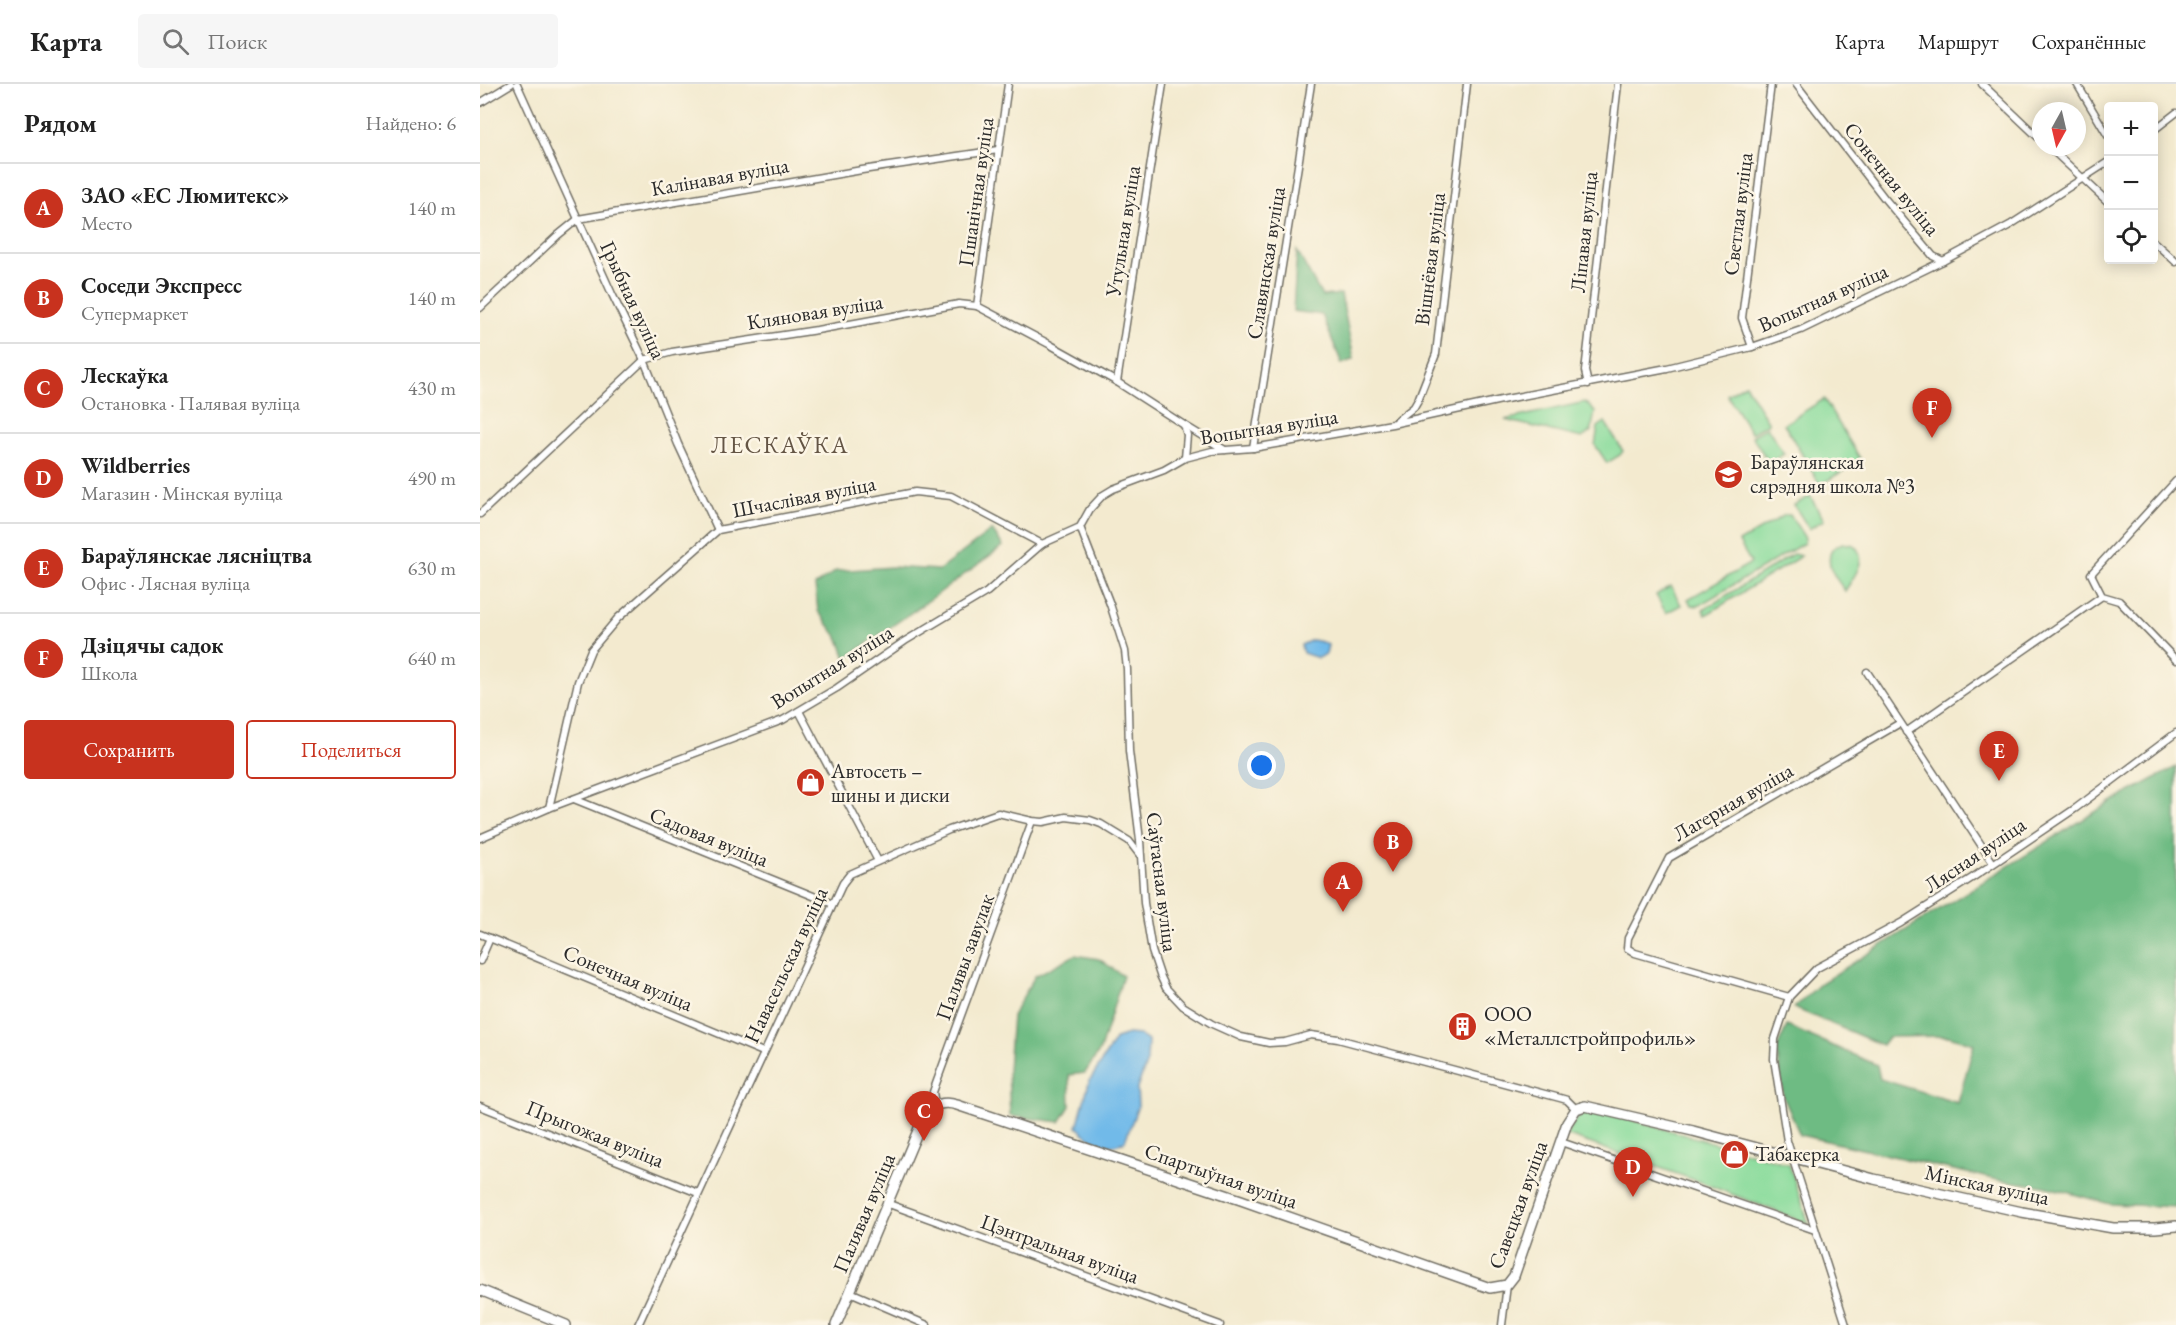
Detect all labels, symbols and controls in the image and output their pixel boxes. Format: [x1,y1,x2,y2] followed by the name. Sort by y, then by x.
[138,14,558,68] search box
[30,23,102,59] text: Карта
[159,25,192,58] icon: search
[207,27,267,56] text: Поиск
[1835,28,1885,55] text: Карта
[1918,28,1999,55] text: Маршрут
[2032,28,2146,55] text: Сохранённые
[2032,102,2086,156] north arrow
[2104,102,2158,264] map controls
[2104,102,2158,156] button: +
[24,106,97,140] text: Рядом
[365,110,456,136] text: Найдено: 6
[952,115,999,268] street label: Пшанічная вуліца
[1838,116,1947,241] street label: Сонечная вуліца
[1717,150,1759,277] street label: Светлая вуліца
[649,151,791,202] street label: Калінавая вуліца
[2104,156,2158,210] button: −
[1099,163,1146,299] street label: Утульная вуліца
[1564,169,1603,294] street label: Ліпавая вуліца
[81,181,289,210] text: ЗАО «ЕС Люмитекс»
[1240,184,1291,341] street label: Славянская вуліца
[1408,190,1451,327] street label: Вішнёвая вуліца
[36,195,51,221] text: A
[408,195,456,221] text: 140 m
[81,210,132,236] text: Место
[2104,210,2158,264] button: locate
[594,237,673,364] street label: Грыбная вуліца
[1754,257,1892,338] street label: Вопытная вуліца
[81,271,242,300] text: Соседи Экспресс
[37,285,50,311] text: B
[408,285,456,311] text: 140 m
[745,287,885,336] street label: Кляновая вуліца
[81,300,188,326] text: Супермаркет
[81,361,168,390] text: Лескаўка
[36,375,51,401] text: C
[408,375,456,401] text: 430 m
[1912,388,1952,438] pin: F
[81,390,300,416] text: Остановка · Палявая вуліца
[1198,402,1340,451] street label: Вопытная вуліца
[711,429,849,460] district label: ЛЕСКАЎКА
[1750,448,1915,499] place label: Бараўлянская сярэдняя школа №3
[81,451,190,480] text: Wildberries
[1713,458,1745,490] school or university icon: Бараўлянская сярэдняя школа №3
[36,465,51,491] text: D
[408,465,456,491] text: 490 m
[730,469,878,524] street label: Шчаслівая вуліца
[81,480,283,506] text: Магазин · Мінская вуліца
[81,541,312,570] text: Бараўлянскае лясніцтва
[38,555,49,581] text: E
[408,555,456,581] text: 630 m
[81,570,250,596] text: Офис · Лясная вуліца
[766,618,898,715] street label: Вопытная вуліца
[81,631,224,660] text: Дзіцячы садок
[38,645,49,671] text: F
[408,645,456,671] text: 640 m
[81,660,138,686] text: Школа
[24,720,234,779] button: Сохранить
[246,720,456,779] button: Поделиться
[1980,732,2018,781] pin: E
[1247,751,1276,780] your location
[1668,756,1798,847] street label: Лагерная вуліца
[830,757,950,808] place label: Автосеть – шины и диски
[794,767,826,799] shop icon: Автосеть – шины и диски
[646,800,773,873] street label: Садовая вуліца
[1141,810,1185,954] street label: Саўгасная вуліца
[1919,810,2031,899] street label: Лясная вуліца
[1374,822,1412,872] pin: B
[1324,862,1362,912] pin: A
[738,882,834,1047] street label: Навасельская вуліца
[929,890,1000,1024] street label: Палявы завулак
[559,938,698,1017] street label: Сонечная вуліца
[1484,1000,1696,1051] place label: ООО «Металлстройпрофиль»
[1447,1010,1479,1042] building icon: ООО «Металлстройпрофиль»
[904,1092,944,1141] pin: C
[522,1094,669,1174] street label: Прыгожая вуліца
[1482,1136,1553,1273] street label: Савецкая вуліца
[1141,1137,1302,1215] street label: Спартыўная вуліца
[1718,1138,1750,1170] shop icon: Табакерка
[1755,1140,1840,1167] place label: Табакерка
[826,1148,901,1277] street label: Палявая вуліца
[1614,1148,1652,1197] pin: D
[1922,1158,2052,1211] street label: Мінская вуліца
[977,1207,1143,1290] street label: Цэнтральная вуліца

